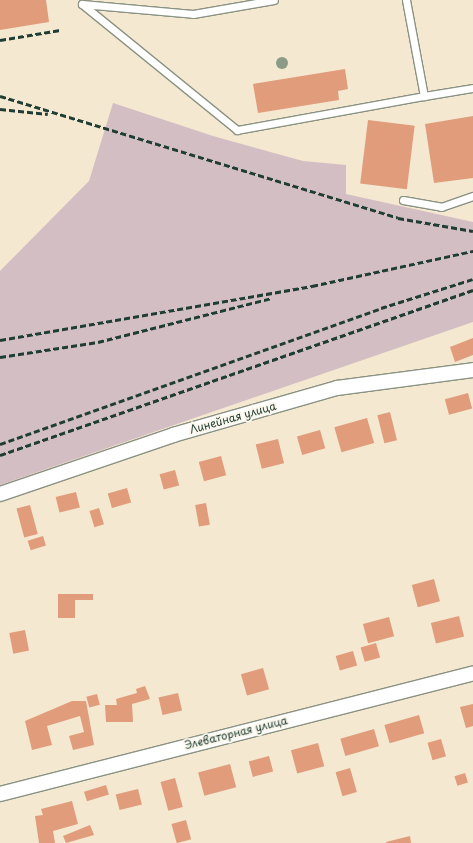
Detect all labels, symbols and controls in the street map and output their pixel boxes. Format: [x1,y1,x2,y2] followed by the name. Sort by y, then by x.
[188,399,278,437] street label: Линейная улица
[183,714,289,752] street label: Элеваторная улица

